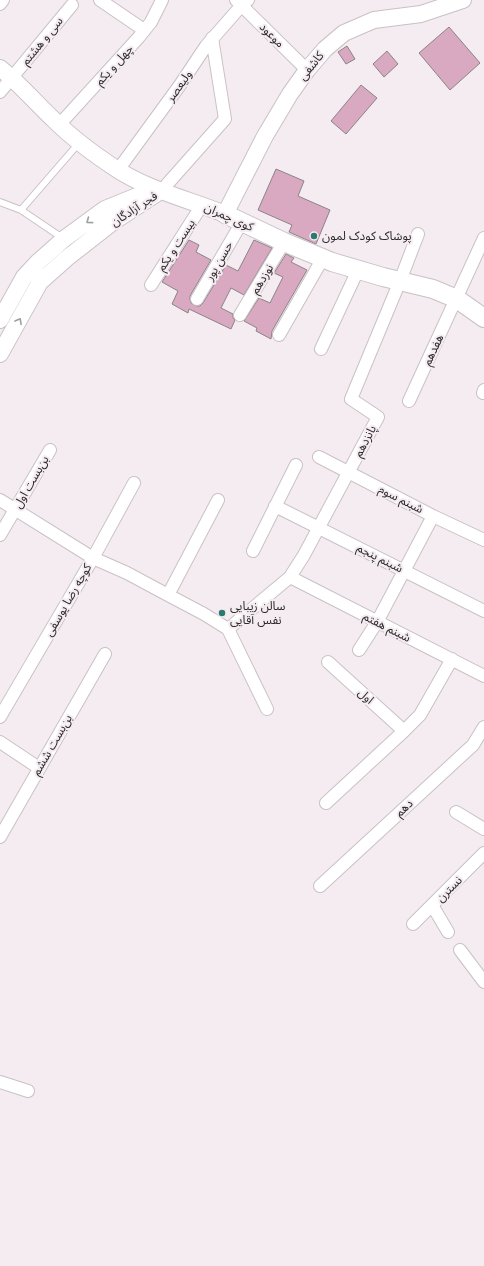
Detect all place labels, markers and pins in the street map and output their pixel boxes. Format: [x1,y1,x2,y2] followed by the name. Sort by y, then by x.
[322,228,412,244] place label: پوشاک کودک لمون
[309,231,319,241] marker: پوشاک کودک لمون
[230,598,286,628] place label: سالن زیبایی نفس آقایی
[217,608,227,618] marker: سالن زیبایی نفس آقایی

